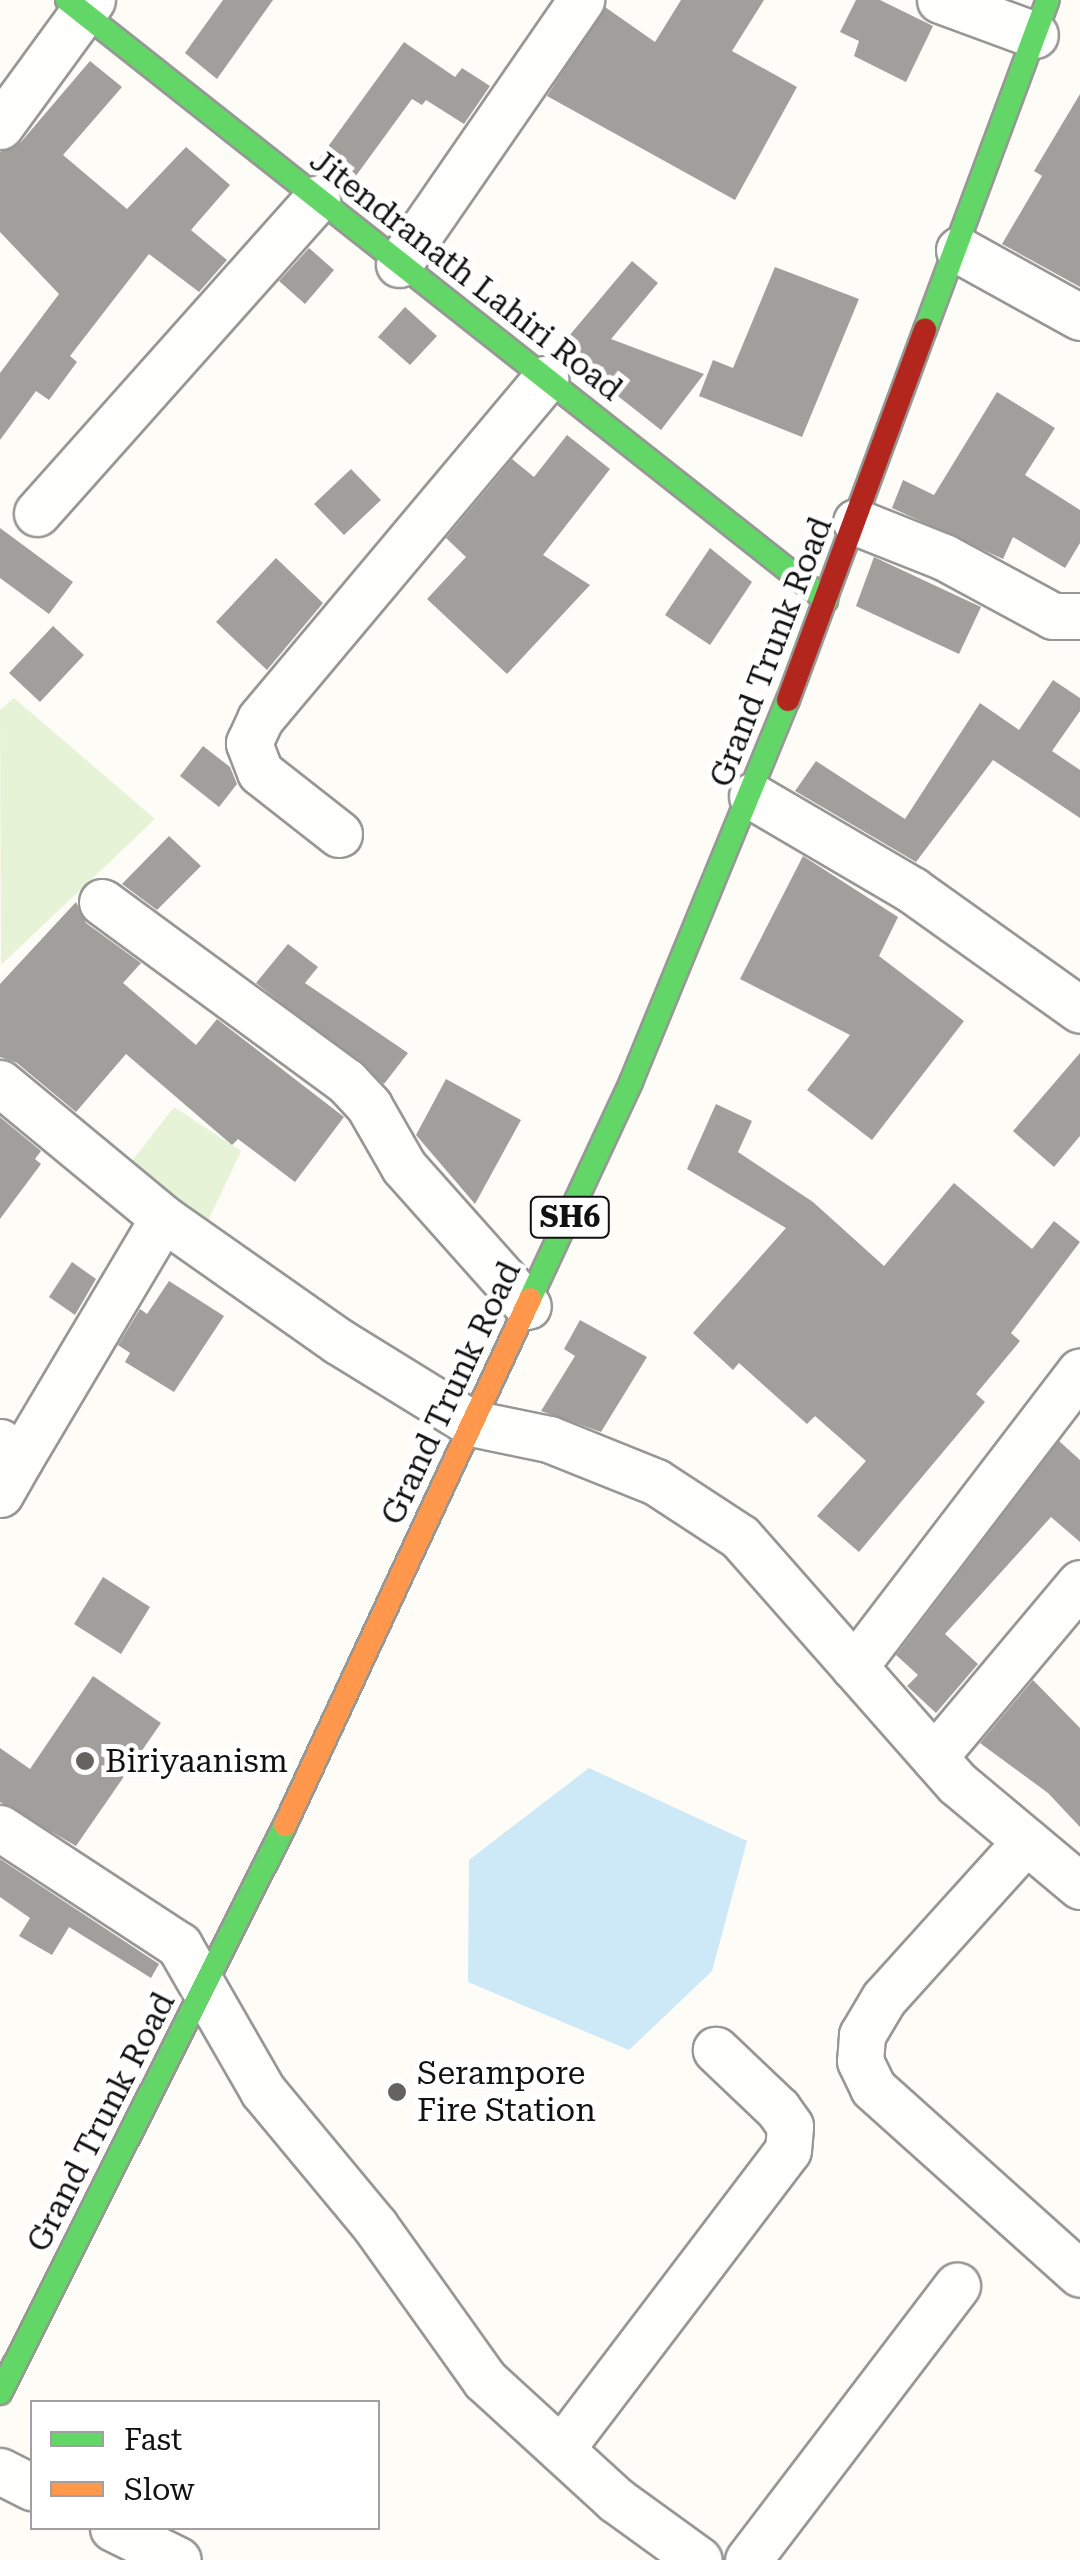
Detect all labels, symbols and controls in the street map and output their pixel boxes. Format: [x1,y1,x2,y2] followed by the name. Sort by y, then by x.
[302,141,630,409] street label: Jitendranath Lahiri Road
[702,512,840,792] street label: Grand Trunk Road
[528,1192,612,1242] road number: SH6
[373,1255,529,1531] street label: Grand Trunk Road
[105,1742,288,1780] place label: Biriyaanism
[74,1750,96,1772] marker: Biriyaanism
[19,1986,183,2258] street label: Grand Trunk Road
[417,2055,596,2130] place label: Serampore Fire Station
[386,2081,408,2103] marker: Serampore Fire Station
[30,2400,380,2530] legend
[124,2422,182,2457] text: Fast
[124,2472,195,2507] text: Slow

